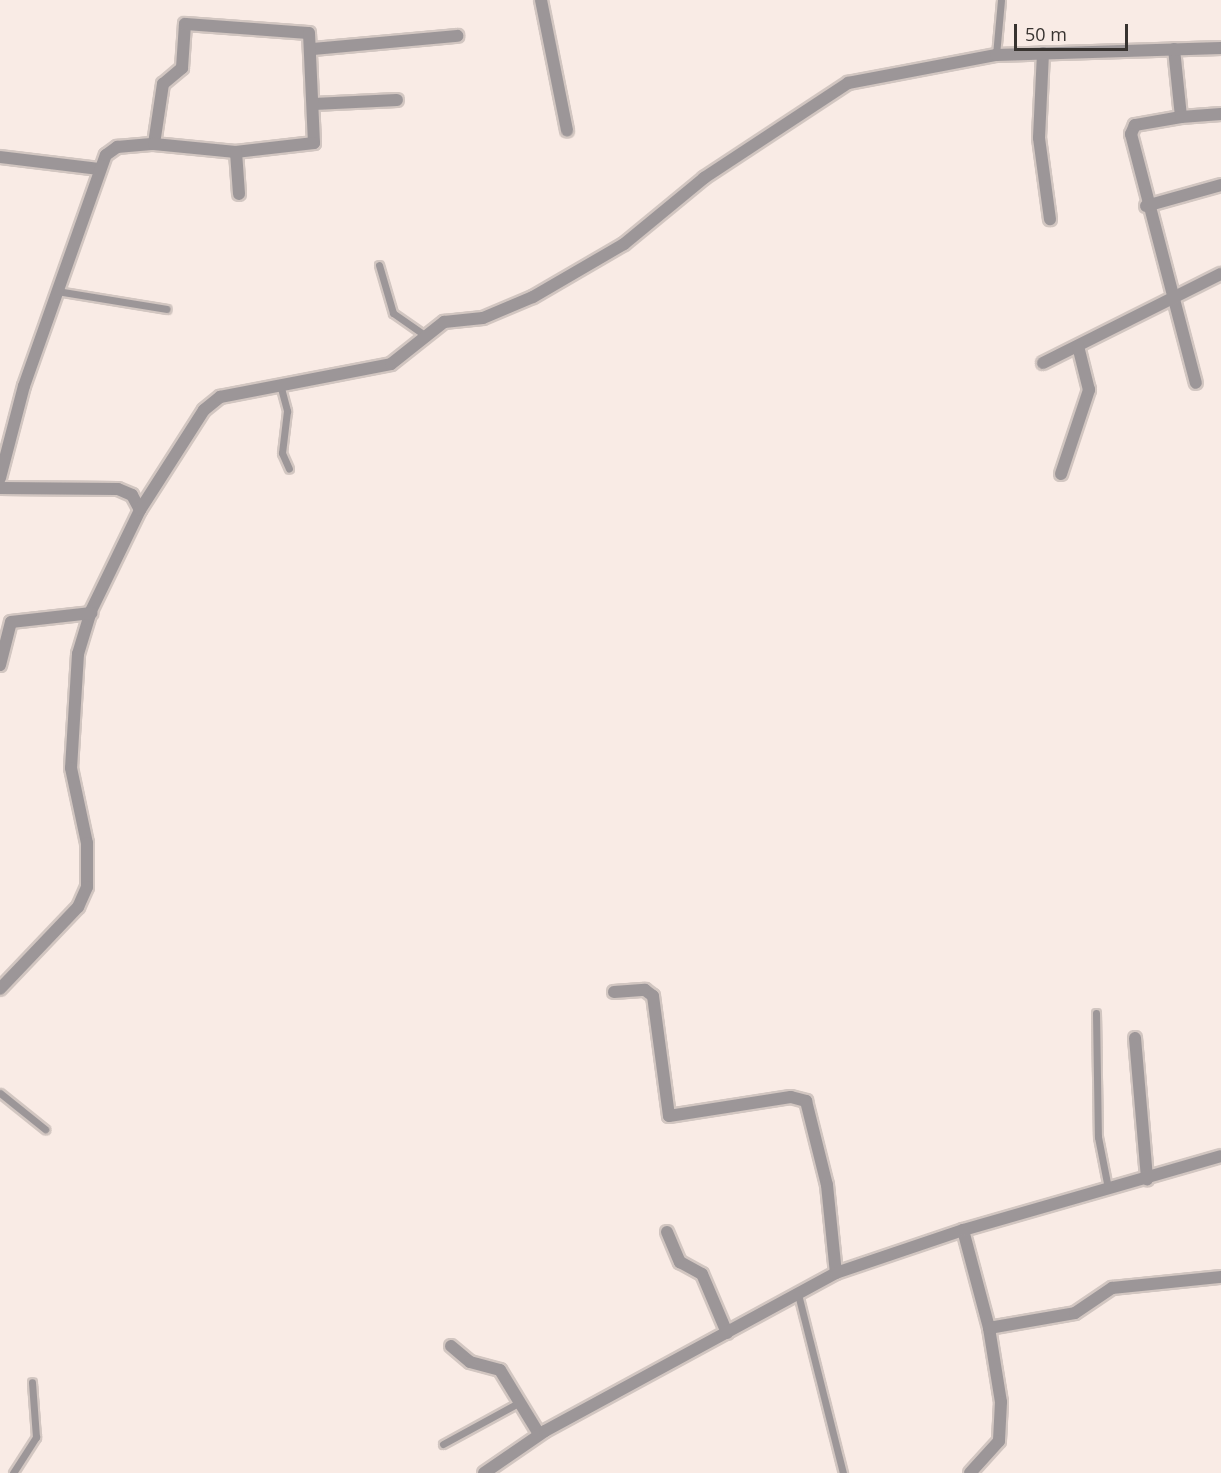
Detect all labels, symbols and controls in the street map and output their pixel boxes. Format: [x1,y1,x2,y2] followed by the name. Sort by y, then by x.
[1017,12,1131,50] scale bar
[1025,22,1067,46] text: 50 m

